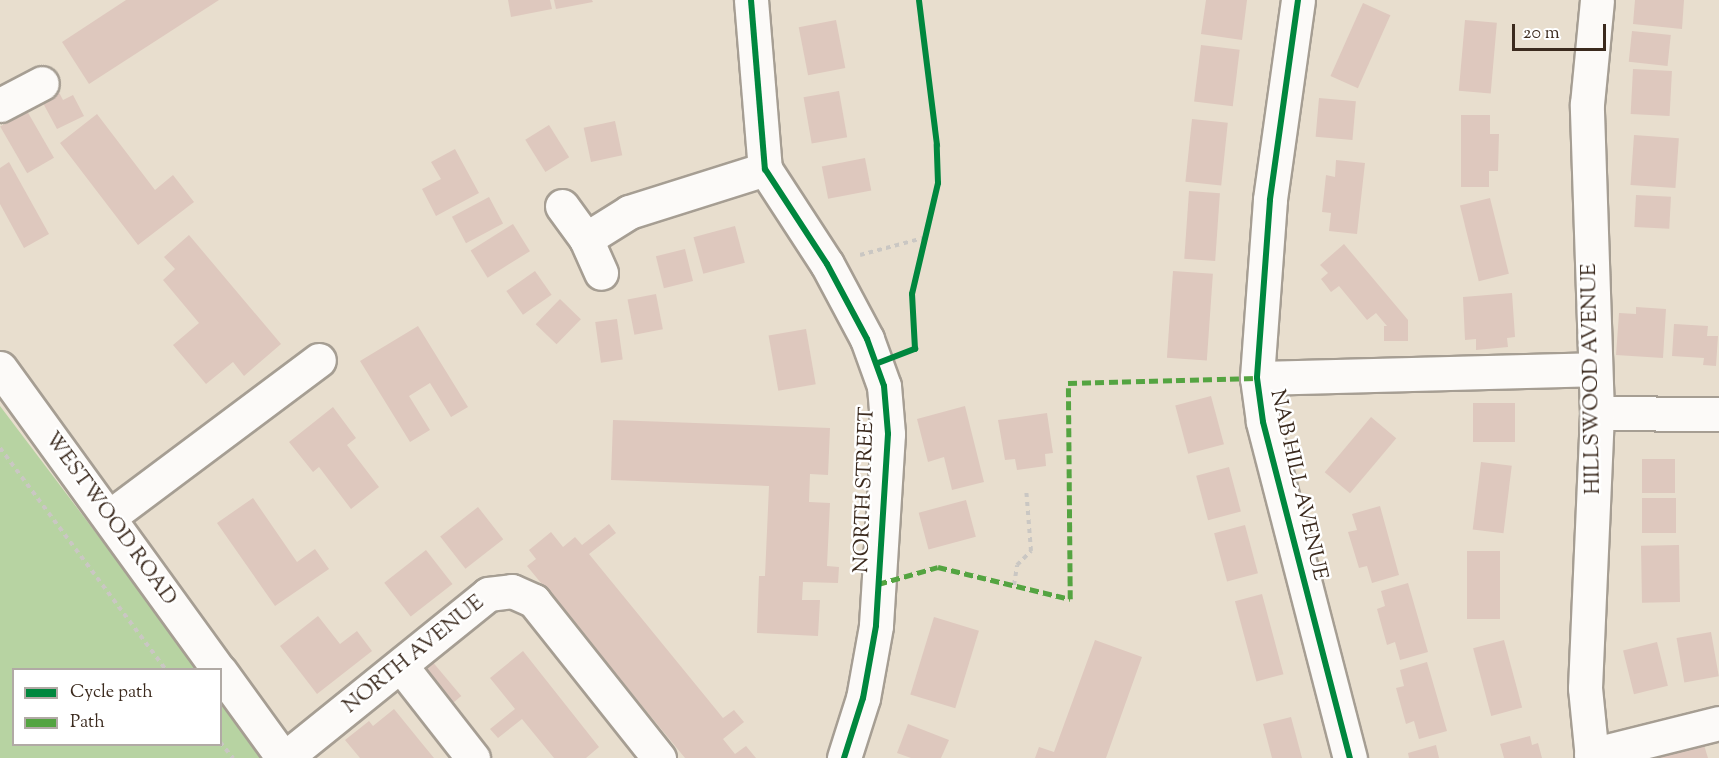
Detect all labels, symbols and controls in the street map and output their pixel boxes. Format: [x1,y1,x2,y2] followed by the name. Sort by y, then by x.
[1515,12,1610,50] scale bar
[1523,21,1560,47] text: 20 m
[1577,263,1607,495] street label: HILLSWOOD AVENUE
[1264,387,1332,583] street label: NAB HILL AVENUE
[850,406,880,574] street label: NORTH STREET
[39,427,181,611] street label: WESTWOOD ROAD
[338,590,490,720] street label: NORTH AVENUE
[12,668,222,746] legend
[70,680,153,706] text: Cycle path
[70,710,105,736] text: Path

